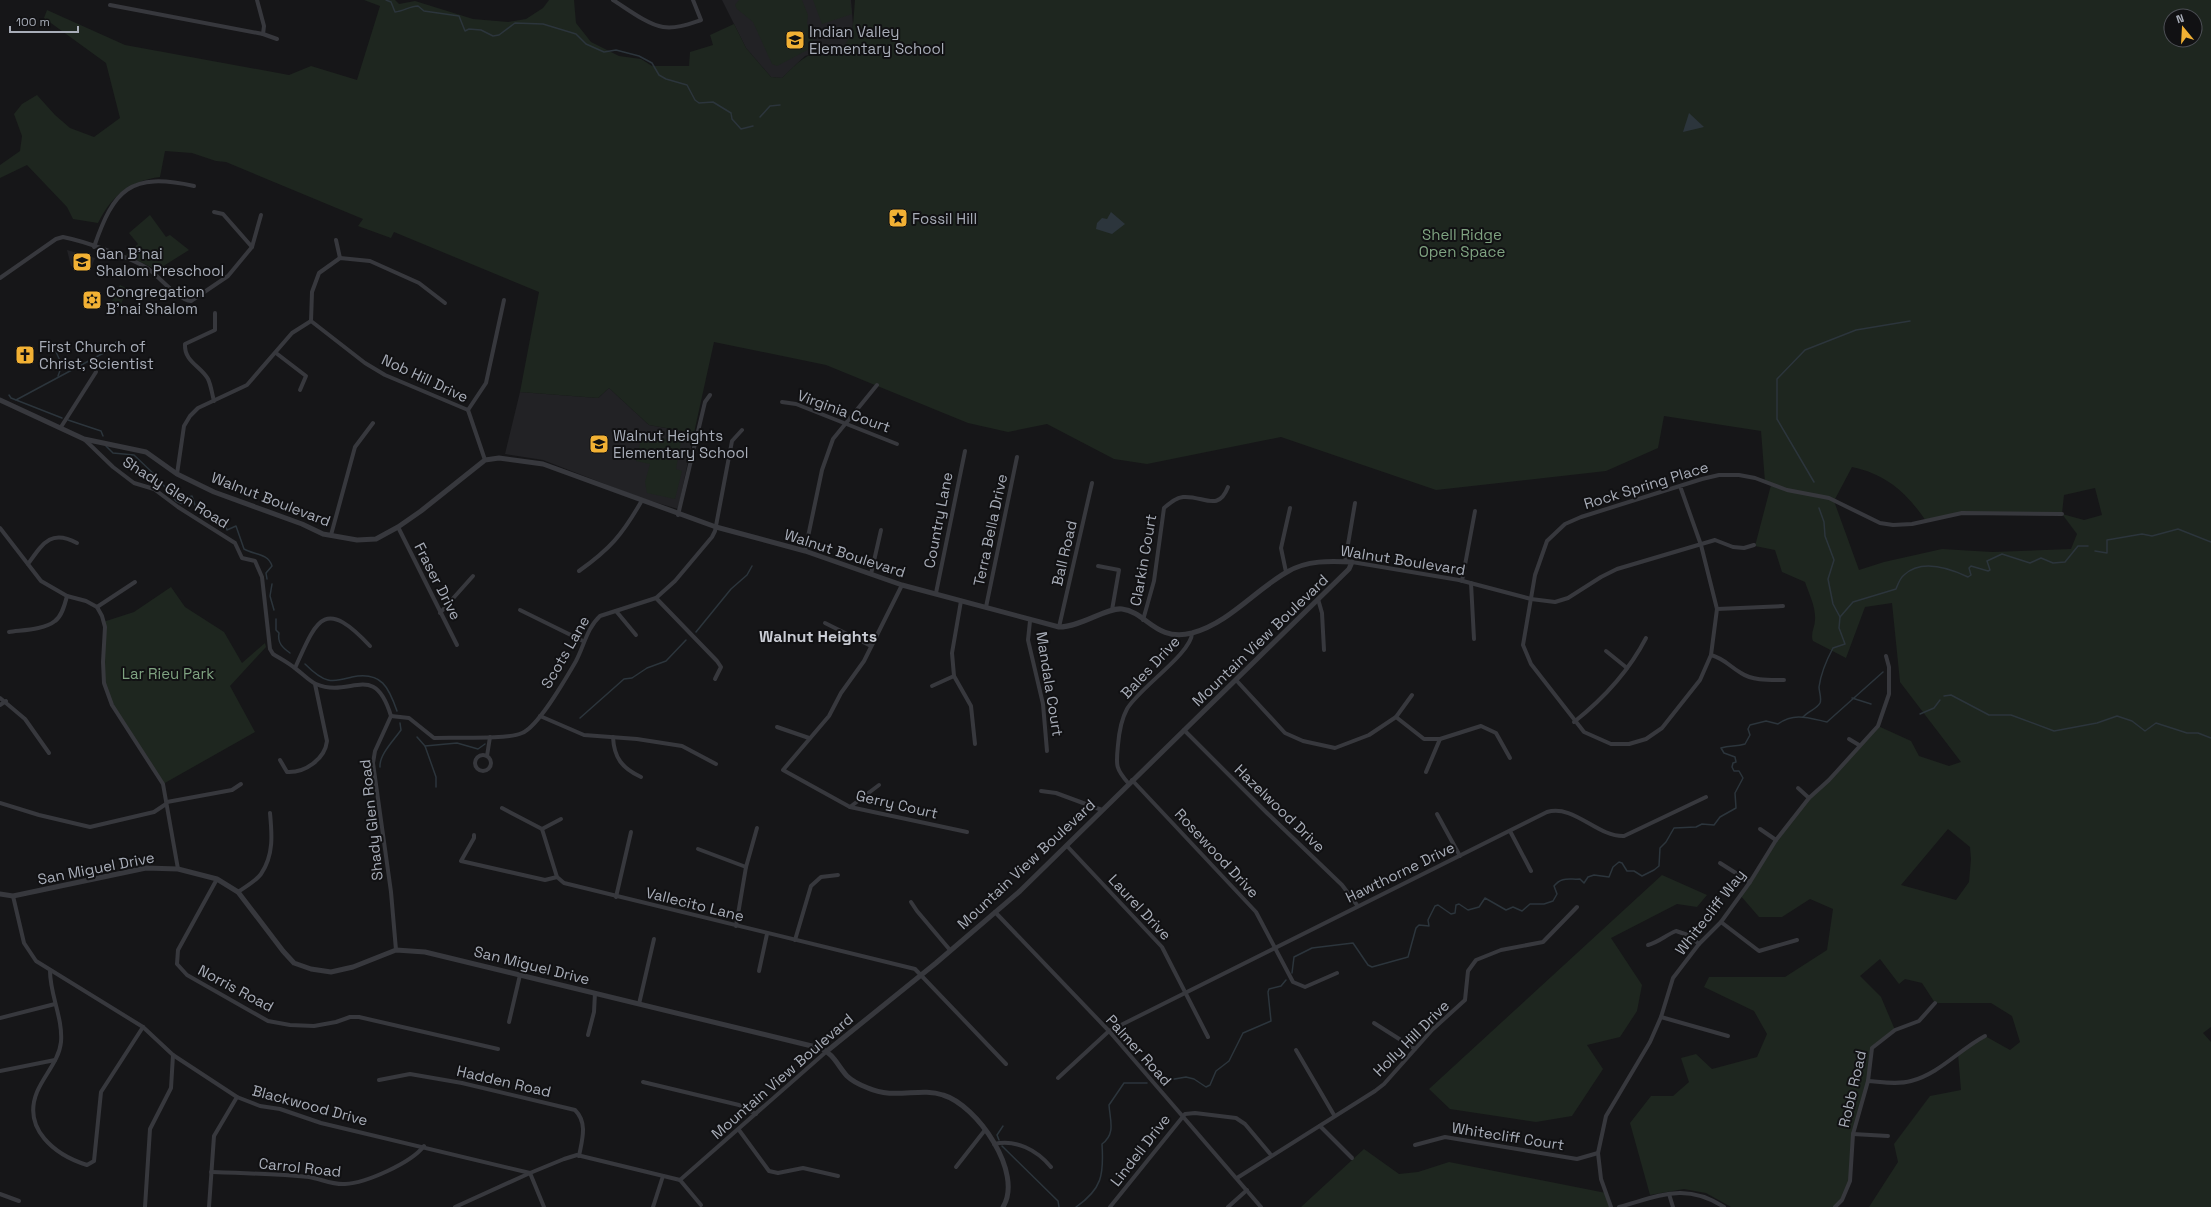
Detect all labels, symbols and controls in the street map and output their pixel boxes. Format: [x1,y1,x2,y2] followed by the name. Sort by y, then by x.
[10,8,78,34] scale bar
[2163,8,2203,48] north arrow
[2174,11,2186,26] text: N
[16,14,50,30] text: 100 m
[809,22,945,58] place label: Indian Valley Elementary School
[784,29,806,51] school or university icon: Indian Valley Elementary School
[887,207,909,229] place icon: Fossil Hill
[912,209,977,228] place label: Fossil Hill
[1419,225,1505,261] park label: Shell Ridge Open Space
[96,244,224,280] place label: Gan B'nai Shalom Preschool
[71,251,93,273] school or university icon: Gan B'nai Shalom Preschool
[106,282,205,318] place label: Congregation B'nai Shalom
[81,289,103,311] synagogue icon: Congregation B'nai Shalom
[39,337,154,373] place label: First Church of Christ, Scientist
[14,344,36,366] church icon: First Church of Christ, Scientist
[379,350,471,406] street label: Nob Hill Drive
[795,385,893,437] street label: Virginia Court
[613,426,749,462] place label: Walnut Heights Elementary School
[588,433,610,455] school or university icon: Walnut Heights Elementary School
[119,452,233,532] street label: Shady Glen Road
[1581,457,1711,513] street label: Rock Spring Place
[209,467,333,531] street label: Walnut Boulevard
[919,470,957,570] street label: Country Lane
[969,472,1011,588] street label: Terra Bella Drive
[1126,512,1160,607] street label: Clarkin Court
[1047,518,1081,588] street label: Ball Road
[782,524,908,582] street label: Walnut Boulevard
[410,539,466,623] street label: Fraser Drive
[1339,541,1467,579] street label: Walnut Boulevard
[1188,570,1332,710] street label: Mountain View Boulevard
[537,612,593,692] street label: Scots Lane
[759,626,877,647] district label: Walnut Heights
[1032,630,1068,738] street label: Mandala Court
[1116,632,1184,702] street label: Bales Drive
[122,664,214,683] park label: Lar Rieu Park
[355,758,387,882] street label: Shady Glen Road
[1231,760,1329,856] street label: Hazelwood Drive
[854,785,940,823] street label: Gerry Court
[953,795,1099,933] street label: Mountain View Boulevard
[1171,804,1263,902] street label: Rosewood Drive
[1342,837,1458,907] street label: Hawthorne Drive
[36,847,156,889] street label: San Miguel Drive
[1671,865,1749,959] street label: Whitecliff Way
[1105,870,1176,944] street label: Laurel Drive
[644,883,746,925] street label: Vallecito Lane
[472,941,592,989] street label: San Miguel Drive
[195,960,277,1016] street label: Norris Road
[1369,996,1453,1080] street label: Holly Hill Drive
[707,1009,857,1143] street label: Mountain View Boulevard
[1102,1010,1176,1090] street label: Palmer Road
[1834,1049,1870,1129] street label: Robb Road
[455,1061,553,1101] street label: Hadden Road
[250,1080,370,1130] street label: Blackwood Drive
[1106,1110,1174,1190] street label: Lindell Drive
[1450,1118,1566,1154] street label: Whitecliff Court
[258,1153,342,1181] street label: Carrol Road

